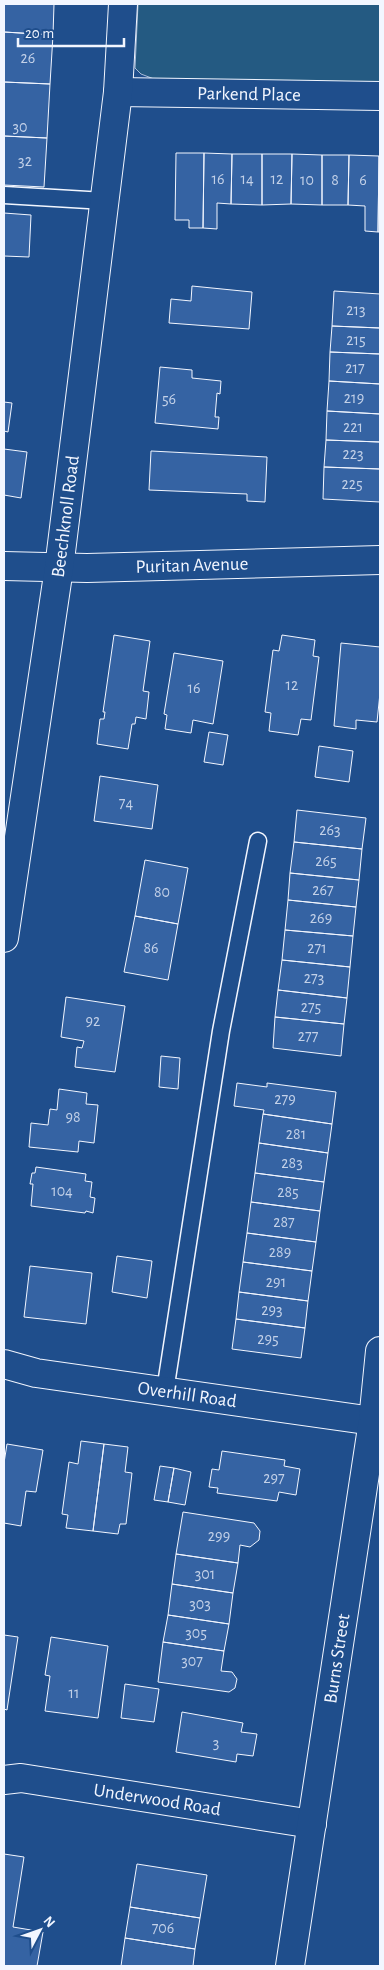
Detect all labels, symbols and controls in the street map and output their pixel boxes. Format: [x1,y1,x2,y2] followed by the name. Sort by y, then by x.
[18,15,124,47] scale bar
[25,26,54,41] text: 20 m
[21,50,35,66] house number: 26
[197,84,301,104] street label: Parkend Place
[12,119,28,135] house number: 30
[18,153,32,169] house number: 32
[211,171,225,187] house number: 16
[240,171,254,187] house number: 14
[271,171,283,187] house number: 12
[300,172,314,188] house number: 10
[331,172,339,188] house number: 8
[359,172,367,188] house number: 6
[346,302,366,318] house number: 213
[346,332,366,348] house number: 215
[345,360,365,376] house number: 217
[344,390,364,406] house number: 219
[162,391,176,407] house number: 56
[343,419,363,435] house number: 221
[342,446,364,462] house number: 223
[48,454,82,579] street label: Beechknoll Road
[341,476,363,492] house number: 225
[135,554,249,576] street label: Puritan Avenue
[286,677,298,693] house number: 12
[187,680,201,696] house number: 16
[119,795,133,811] house number: 74
[319,822,341,838] house number: 263
[315,853,337,869] house number: 265
[312,882,334,898] house number: 267
[154,884,170,900] house number: 80
[310,910,332,926] house number: 269
[143,940,159,956] house number: 86
[307,940,327,956] house number: 271
[304,970,324,986] house number: 273
[301,999,321,1015] house number: 275
[86,1013,100,1029] house number: 92
[298,1028,319,1044] house number: 277
[274,1091,296,1107] house number: 279
[65,1109,81,1125] house number: 98
[286,1126,306,1142] house number: 281
[281,1155,303,1171] house number: 283
[51,1183,73,1199] house number: 104
[277,1184,299,1200] house number: 285
[273,1214,295,1230] house number: 287
[269,1244,291,1260] house number: 289
[266,1274,286,1290] house number: 291
[261,1302,283,1318] house number: 293
[257,1331,279,1347] house number: 295
[137,1378,238,1411] street label: Overhill Road
[263,1470,285,1486] house number: 297
[208,1528,230,1544] house number: 299
[195,1566,215,1582] house number: 301
[189,1596,211,1612] house number: 303
[321,1612,353,1705] street label: Burns Street
[185,1625,207,1641] house number: 305
[181,1653,203,1669] house number: 307
[68,1685,80,1701] house number: 11
[213,1735,219,1751] house number: 3
[92,1780,222,1819] street label: Underwood Road
[15,1905,65,1955] north arrow
[41,1914,58,1930] text: N
[152,1920,174,1936] house number: 706

